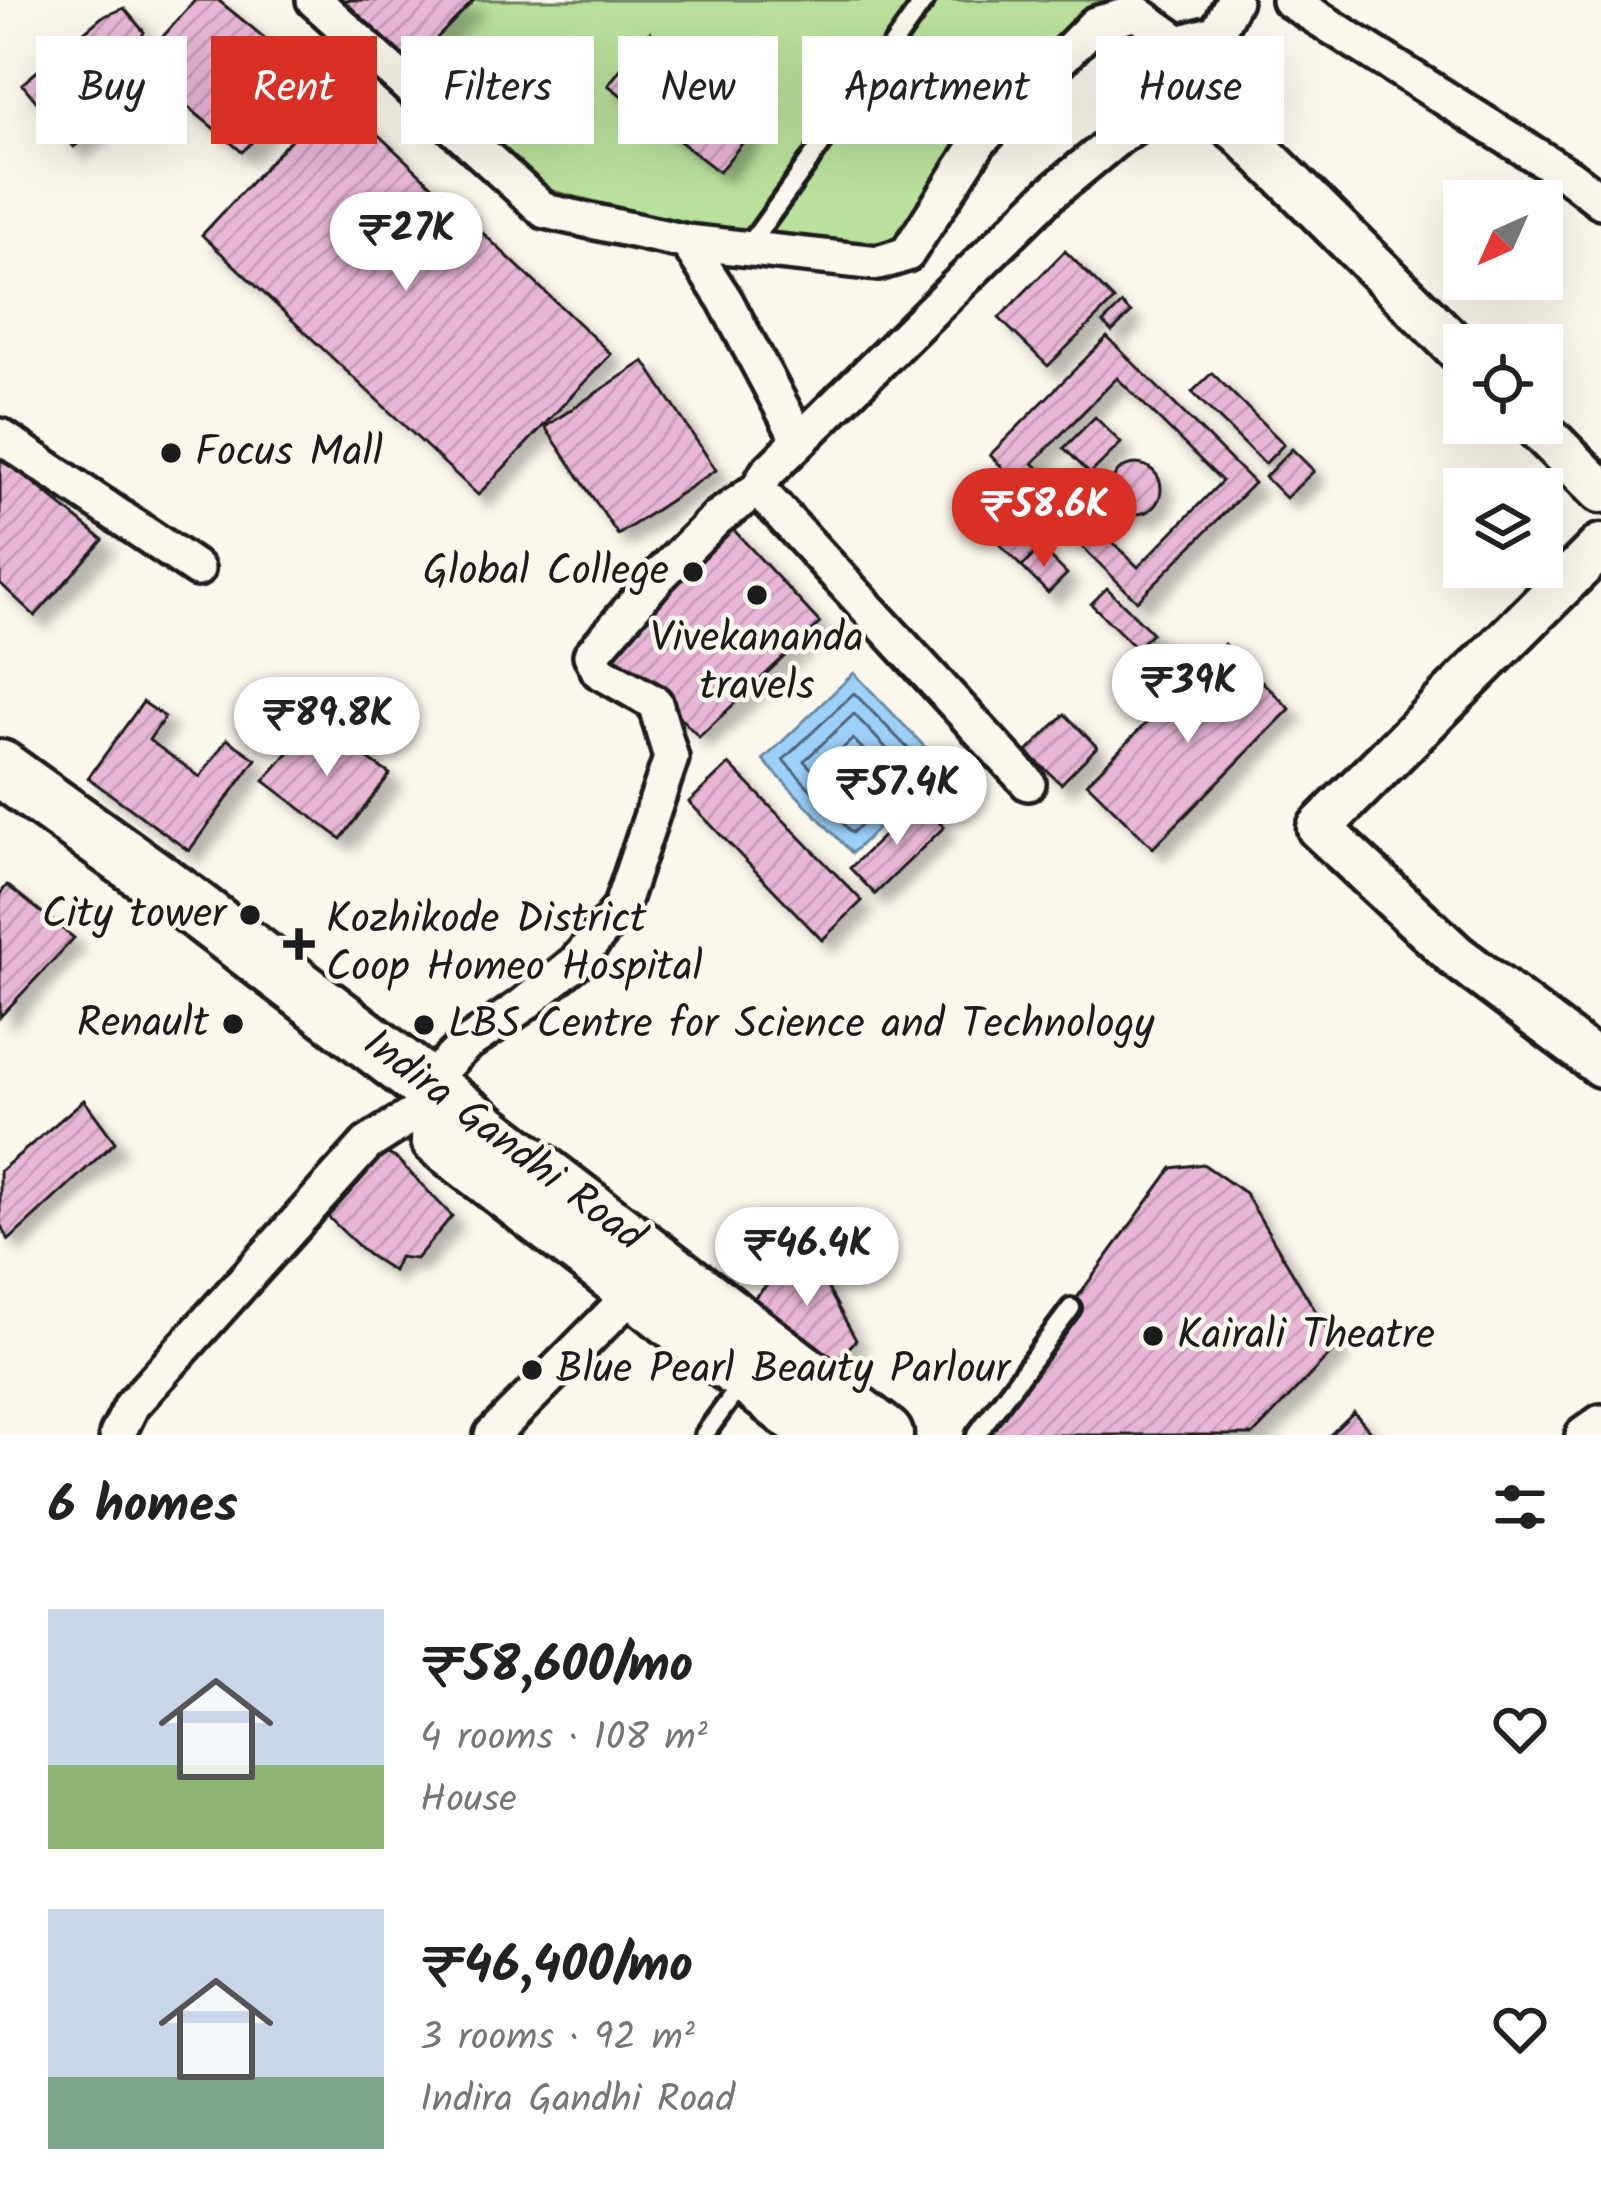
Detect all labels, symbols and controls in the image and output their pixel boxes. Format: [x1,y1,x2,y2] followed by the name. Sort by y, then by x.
[36,36,187,144] chip: Buy
[211,36,377,144] chip: Rent
[401,36,594,144] chip: Filters
[618,36,778,144] chip: New
[802,36,1072,144] chip: Apartment
[1096,36,1284,144] chip: House
[1443,180,1563,300] north arrow
[1443,180,1563,588] map controls
[335,192,477,294] pin: ₹27K
[357,200,455,262] text: ₹27K
[1443,324,1563,444] button: locate
[195,420,383,487] place label: Focus Mall
[158,440,184,466] marker: Focus Mall
[946,468,1142,570] pin: ₹58.6K
[1443,468,1563,588] button: layers
[979,476,1109,538] text: ₹58.6K
[423,539,669,606] place label: Global College
[680,559,706,585] marker: Global College
[744,582,770,608] marker: Vivekananda travels
[650,606,864,721] place label: Vivekananda travels
[1117,644,1259,746] pin: ₹39K
[1139,652,1237,714] text: ₹39K
[229,677,425,779] pin: ₹89.8K
[261,685,393,747] text: ₹89.8K
[799,746,995,848] pin: ₹57.4K
[834,754,960,816] text: ₹57.4K
[42,882,228,949] place label: City tower
[326,887,703,1002] place label: Kozhikode District Coop Homeo Hospital
[237,902,263,928] marker: City tower
[283,928,315,960] marker: Kozhikode District Coop Homeo Hospital
[77,991,210,1058] place label: Renault
[448,992,1155,1059] place label: LBS Centre for Science and Technology
[220,1011,246,1037] marker: Renault
[347,1012,659,1270] street label: Indira Gandhi Road
[411,1012,437,1038] marker: LBS Centre for Science and Technology
[709,1207,905,1309] pin: ₹46.4K
[742,1215,872,1277] text: ₹46.4K
[1177,1303,1435,1370] place label: Kairali Theatre
[1140,1323,1166,1349] marker: Kairali Theatre
[556,1337,1012,1404] place label: Blue Pearl Beauty Parlour
[519,1357,545,1383] marker: Blue Pearl Beauty Parlour
[48,1467,238,1548] text: 6 homes
[1487,1474,1553,1540] icon: filters
[420,1627,693,1708] text: ₹58,600/mo
[144,1657,288,1801] icon: home
[1487,1696,1553,1762] icon: heart
[420,1708,707,1770] text: 4 rooms · 108 m²
[420,1770,517,1832] text: House
[420,1927,693,2008] text: ₹46,400/mo
[144,1957,288,2101] icon: home
[1487,1996,1553,2062] icon: heart
[420,2008,695,2070] text: 3 rooms · 92 m²
[420,2070,735,2132] text: Indira Gandhi Road

